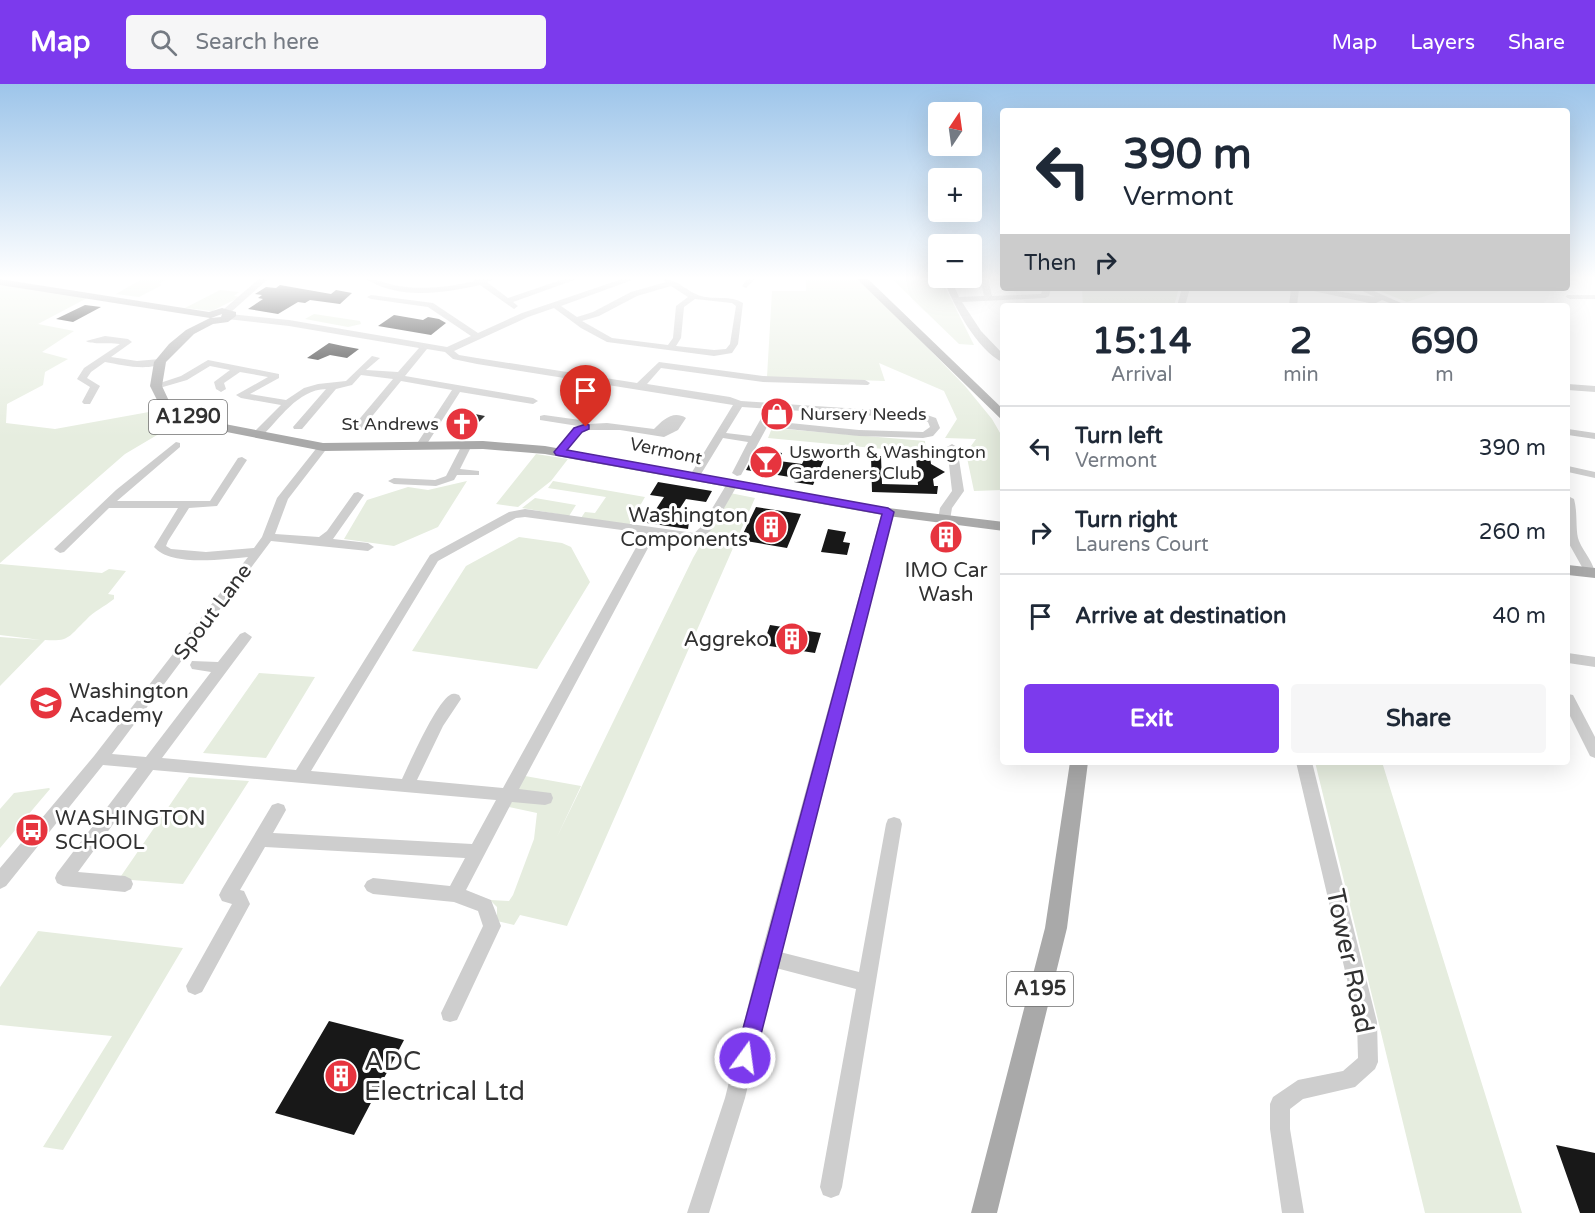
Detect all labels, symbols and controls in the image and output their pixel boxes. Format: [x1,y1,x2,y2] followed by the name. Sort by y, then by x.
[126,15,546,69] search box
[30,25,90,59] text: Map
[147,26,180,59] icon: search
[195,29,319,55] text: Search here
[1332,30,1377,55] text: Map
[1410,30,1475,55] text: Layers
[1508,30,1565,55] text: Share
[928,102,982,156] north arrow
[928,102,982,288] map controls
[1123,129,1252,180] text: 390 m
[1024,132,1102,210] icon: left
[928,168,982,222] button: +
[1123,180,1234,213] text: Vermont
[928,234,982,288] button: −
[1089,246,1122,279] icon: right
[1024,250,1077,276] text: Then
[1092,320,1192,363] text: 15:14
[1290,320,1312,363] text: 2
[1410,320,1478,363] text: 690
[1111,363,1173,387] text: Arrival
[1283,363,1319,387] text: min
[1435,363,1454,387] text: m
[560,365,611,427] pin
[569,374,602,407] icon: arrive
[759,396,795,432] shop icon: Nursery Needs
[149,400,227,434] road number: A1290
[800,403,927,425] place label: Nursery Needs
[444,406,480,442] church icon: St Andrews
[341,413,439,435] place label: St Andrews
[1075,423,1163,449] text: Turn left
[1024,432,1057,465] icon: left
[628,433,704,469] street label: Vermont
[1479,435,1546,461] text: 390 m
[789,441,986,484] place label: Usworth & Washington Gardeners Club
[748,444,784,480] bar icon: Usworth & Washington Gardeners Club
[1075,449,1157,473] text: Vermont
[620,503,748,552] place label: Washington Components
[1075,507,1177,533] text: Turn right
[753,509,789,545] building icon: Washington Components
[1024,516,1057,549] icon: right
[928,519,964,555] building icon: IMO Car Wash
[1479,519,1546,545] text: 260 m
[1075,533,1209,557] text: Laurens Court
[904,558,988,607] place label: IMO Car Wash
[169,559,257,665] street label: Spout Lane
[1024,600,1057,633] icon: arrive
[1075,603,1286,629] text: Arrive at destination
[1492,603,1546,629] text: 40 m
[774,621,810,657] building icon: Aggreko
[683,627,769,652] place label: Aggreko
[69,679,189,728] place label: Washington Academy
[1024,684,1279,753] button: Exit
[1291,684,1546,753] button: Share
[28,685,64,721] school or university icon: Washington Academy
[55,806,206,855] place label: WASHINGTON SCHOOL
[14,812,50,848] bus stop icon: WASHINGTON SCHOOL
[1320,886,1380,1036] street label: Tower Road
[1007,972,1073,1006] road number: A195
[713,1026,777,1090] position arrow
[364,1046,525,1107] place label: ADC Electrical Ltd
[323,1058,359,1094] building icon: ADC Electrical Ltd

